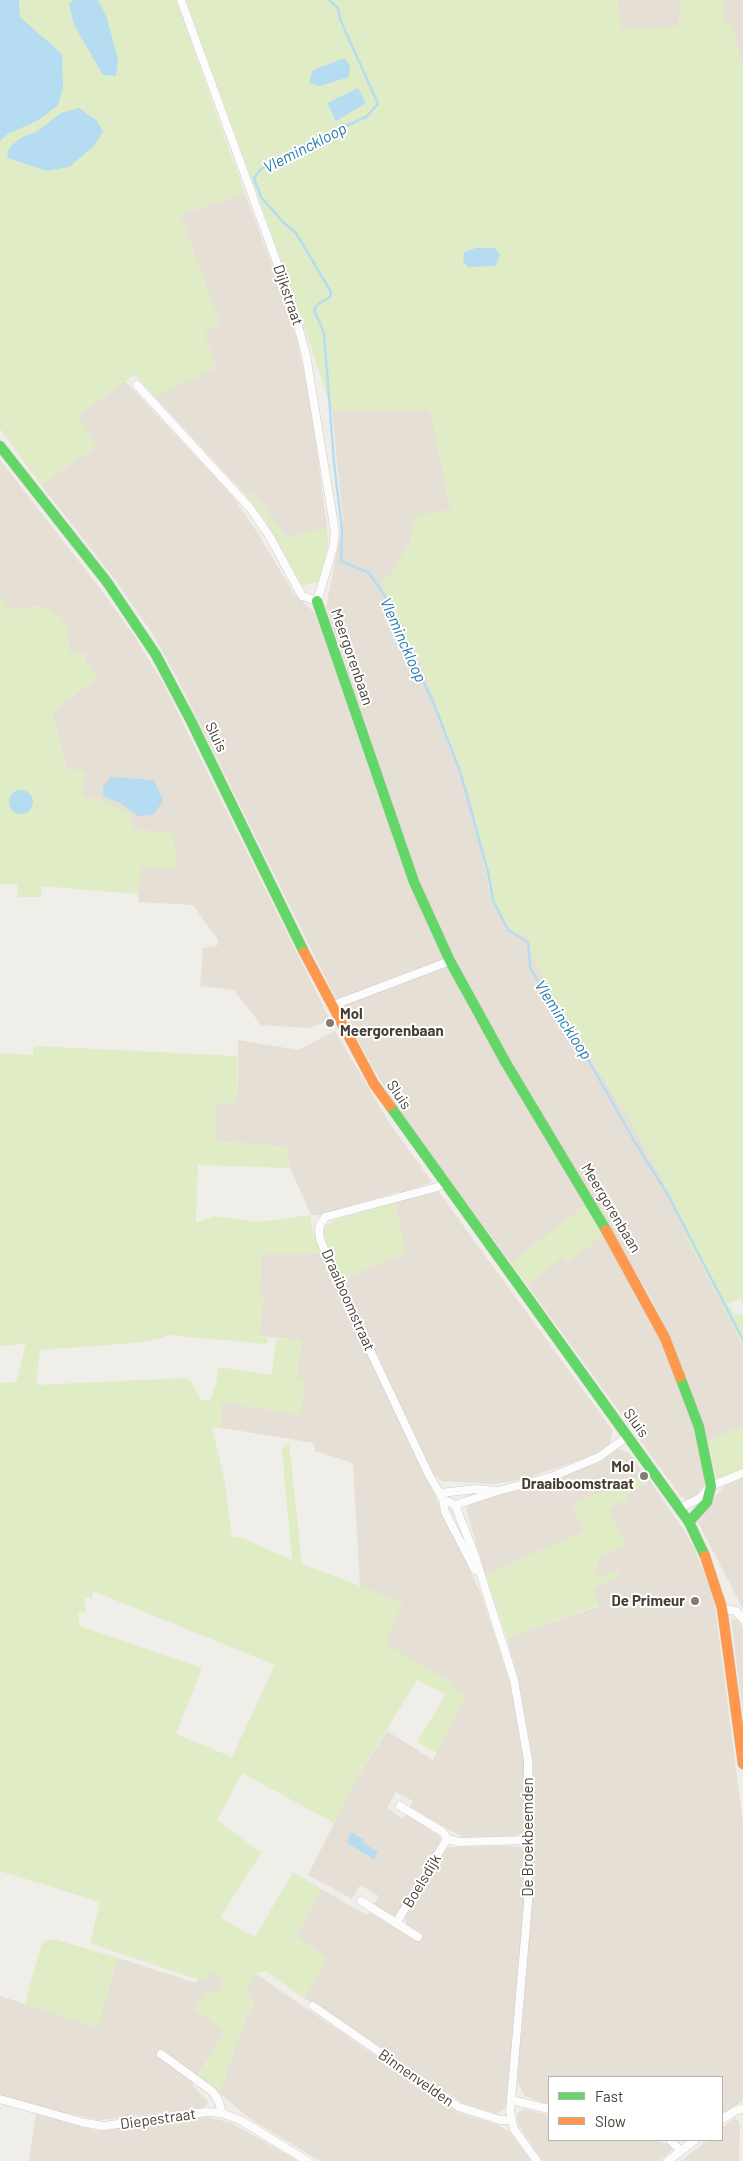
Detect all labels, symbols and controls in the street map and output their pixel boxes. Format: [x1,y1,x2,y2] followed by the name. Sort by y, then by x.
[260,119,350,177] water label: Vleminckloop
[269,262,307,328] street label: Dijkstraat
[376,595,430,685] water label: Vleminckloop
[327,606,377,708] street label: Meergorenbaan
[201,719,231,755] street label: Sluis
[530,977,596,1063] water label: Vleminckloop
[340,1005,444,1040] place label: Mol Meergorenbaan
[324,1017,336,1029] marker: Mol Meergorenbaan
[383,1077,415,1113] street label: Sluis
[577,1160,645,1256] street label: Meergorenbaan
[318,1246,378,1354] street label: Draaiboomstraat
[620,1405,652,1441] street label: Sluis
[521,1458,634,1493] place label: Mol Draaiboomstraat
[638,1470,650,1482] marker: Mol Draaiboomstraat
[611,1592,685,1610] place label: De Primeur
[689,1595,701,1607] marker: De Primeur
[519,1777,537,1897] street label: De Broekbeemden
[399,1851,445,1911] street label: Boelsdijk
[375,2045,457,2111] street label: Binnenvelden
[548,2076,723,2141] legend
[595,2087,623,2105] text: Fast
[119,2105,197,2133] street label: Diepestraat
[595,2112,626,2130] text: Slow

